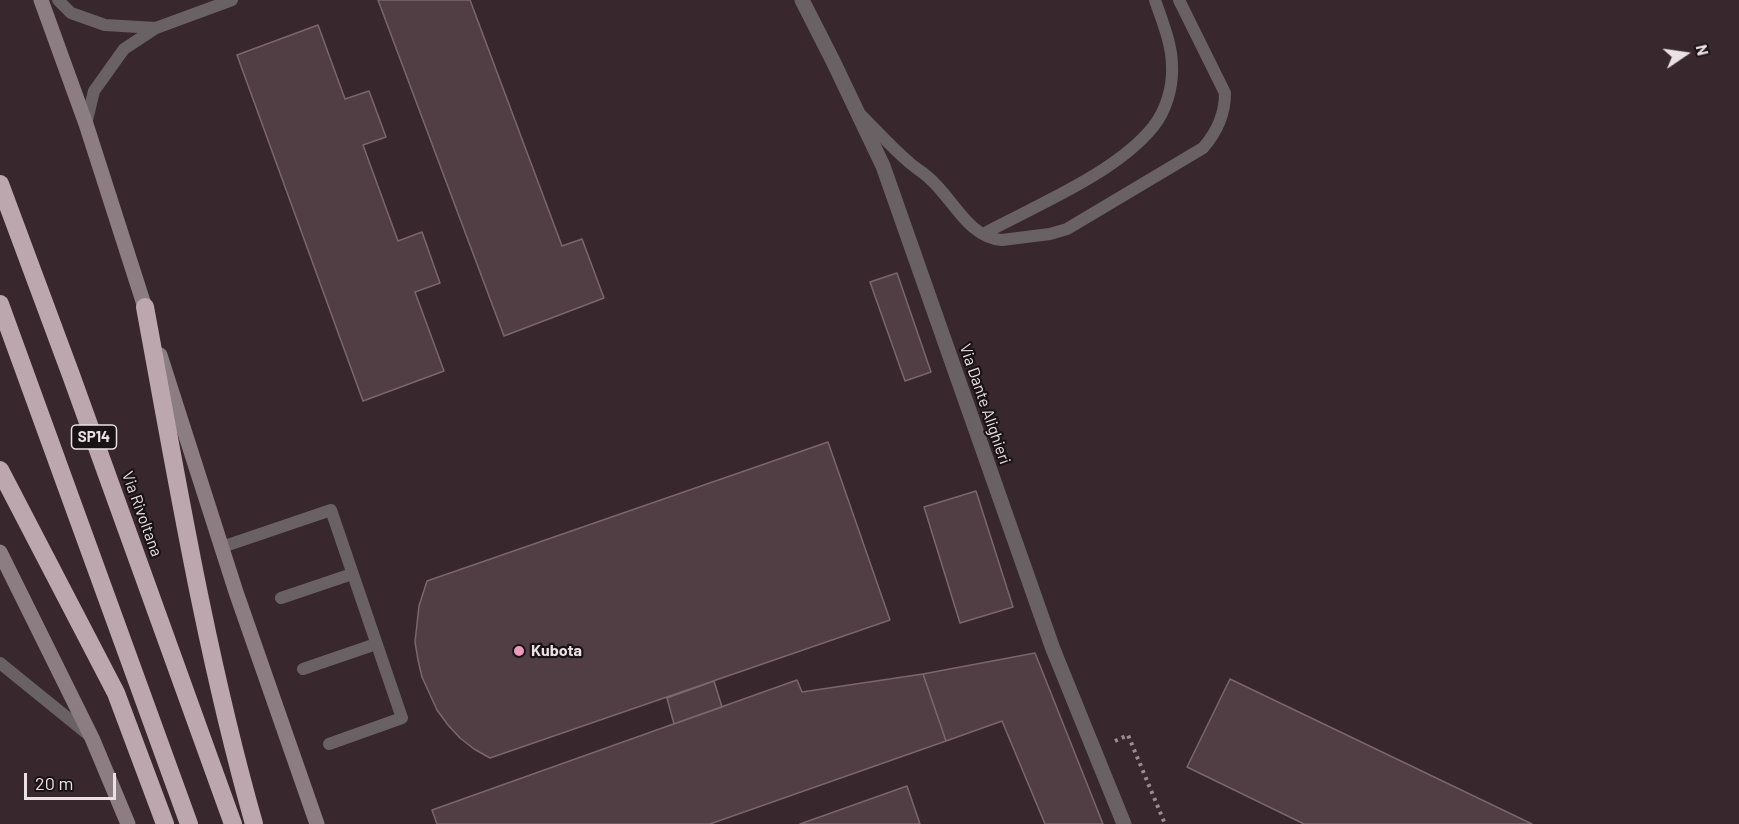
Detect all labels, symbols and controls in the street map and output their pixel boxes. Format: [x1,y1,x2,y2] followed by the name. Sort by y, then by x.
[1655,24,1715,84] north arrow
[1693,43,1713,57] text: N
[955,341,1015,467] street label: Via Dante Alighieri
[72,425,116,449] road number: SP14
[118,469,166,559] street label: Via Rivoltana
[531,641,582,661] place label: Kubota
[512,644,526,658] marker: Kubota
[27,761,118,799] scale bar
[35,772,73,794] text: 20 m

